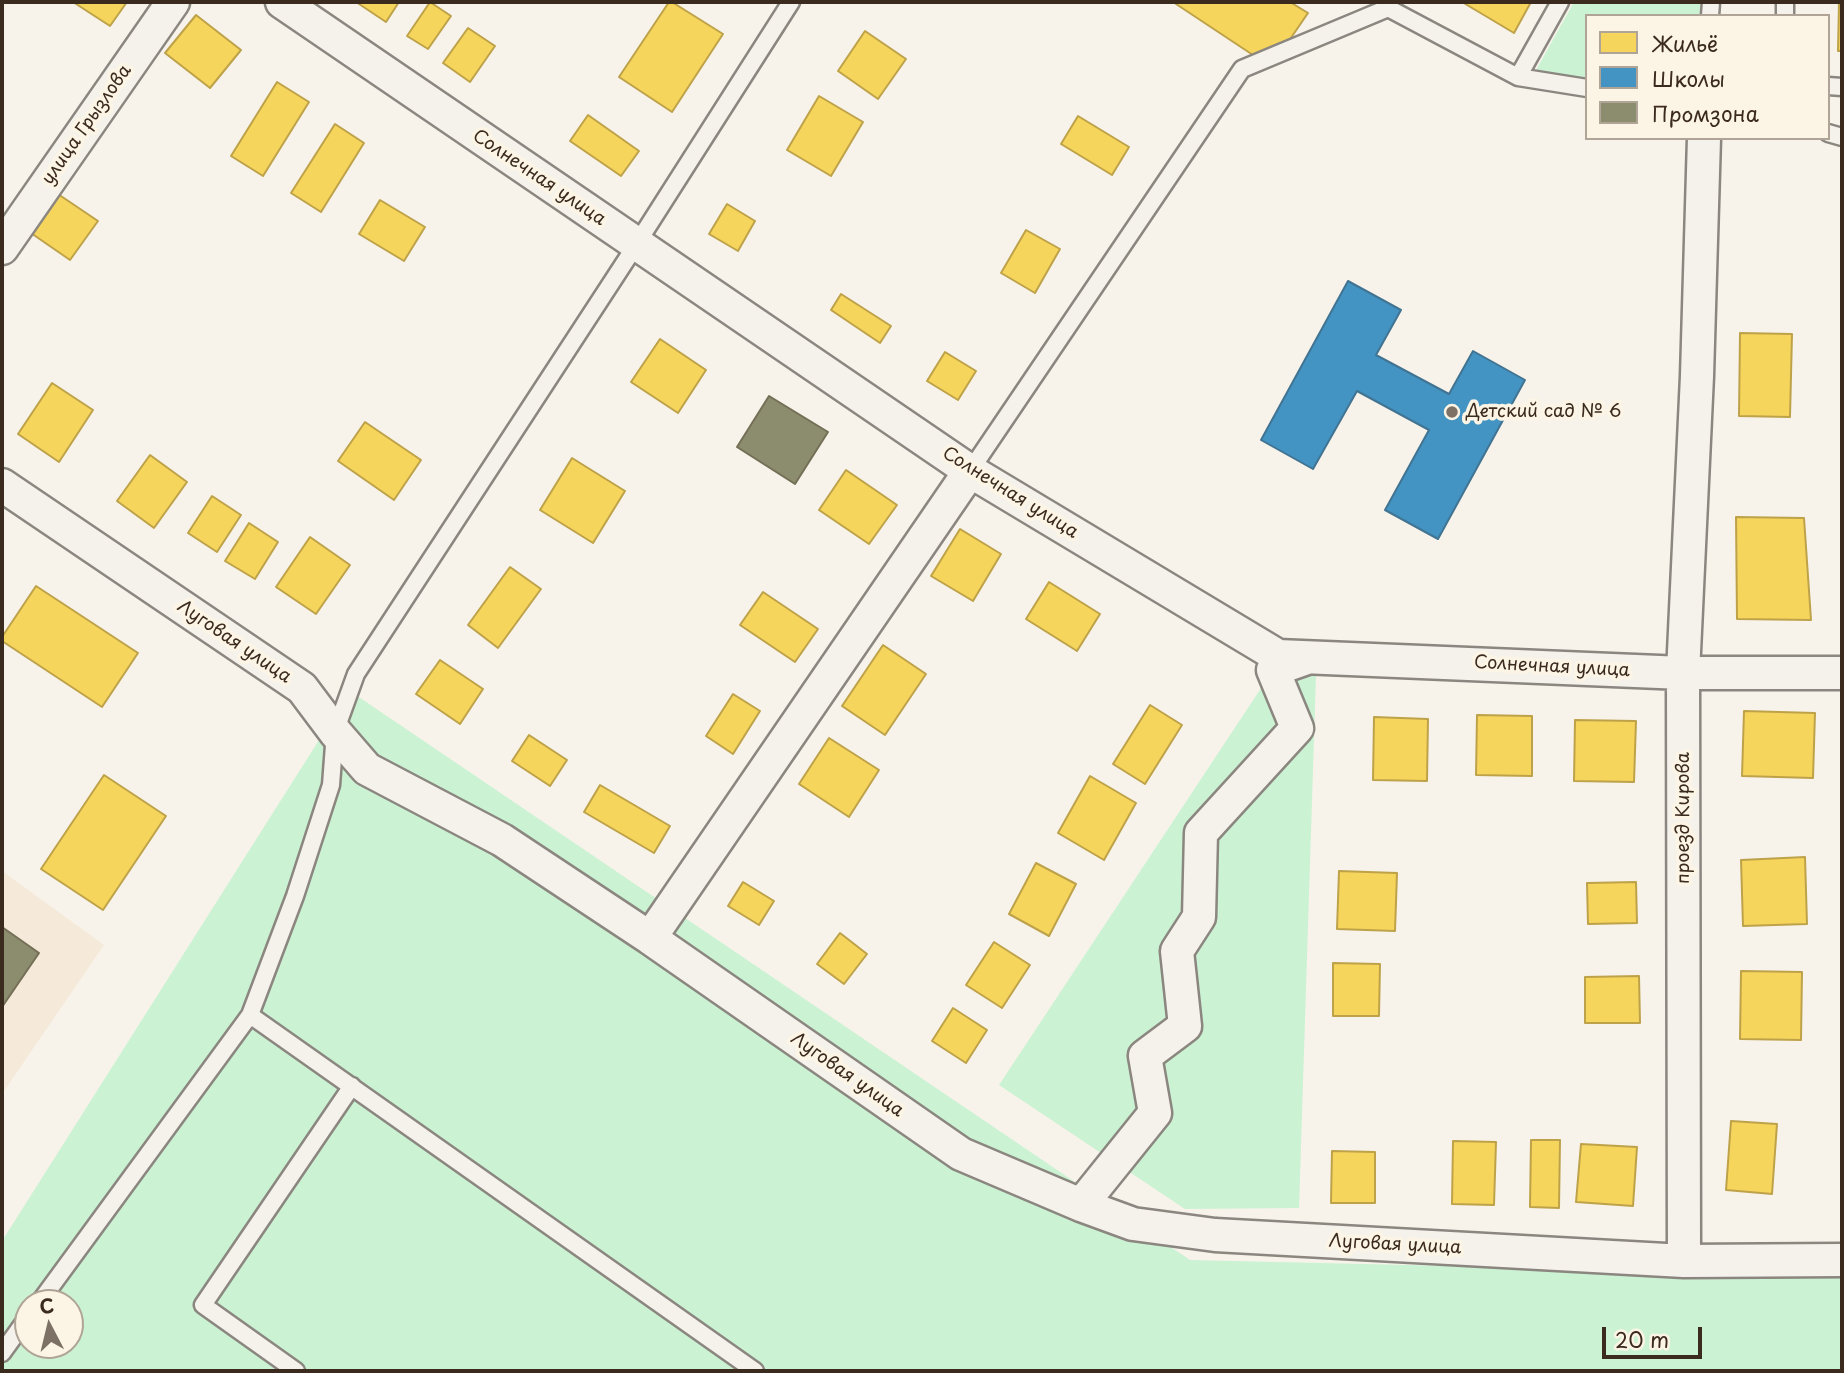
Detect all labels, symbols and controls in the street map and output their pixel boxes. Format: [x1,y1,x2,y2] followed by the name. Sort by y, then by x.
[1585,14,1830,140] legend
[1652,27,1718,59] text: Жильё
[38,61,136,189] street label: улица Грызлова
[1652,62,1725,94] text: Школы
[1652,97,1759,129] text: Промзона
[468,125,610,231] street label: Солнечная улица
[1466,401,1621,423] place label: Детский сад № 6
[1444,404,1460,420] marker: Детский сад № 6
[938,443,1082,543] street label: Солнечная улица
[173,596,295,688] street label: Луговая улица
[1474,652,1630,682] street label: Солнечная улица
[1673,752,1695,884] street label: проезд Кирова
[786,1028,908,1122] street label: Луговая улица
[1328,1231,1462,1259] street label: Луговая улица
[14,1289,84,1359] north arrow
[38,1290,55,1320] text: С
[1606,1314,1706,1358] scale bar
[1615,1323,1669,1355] text: 20 m

